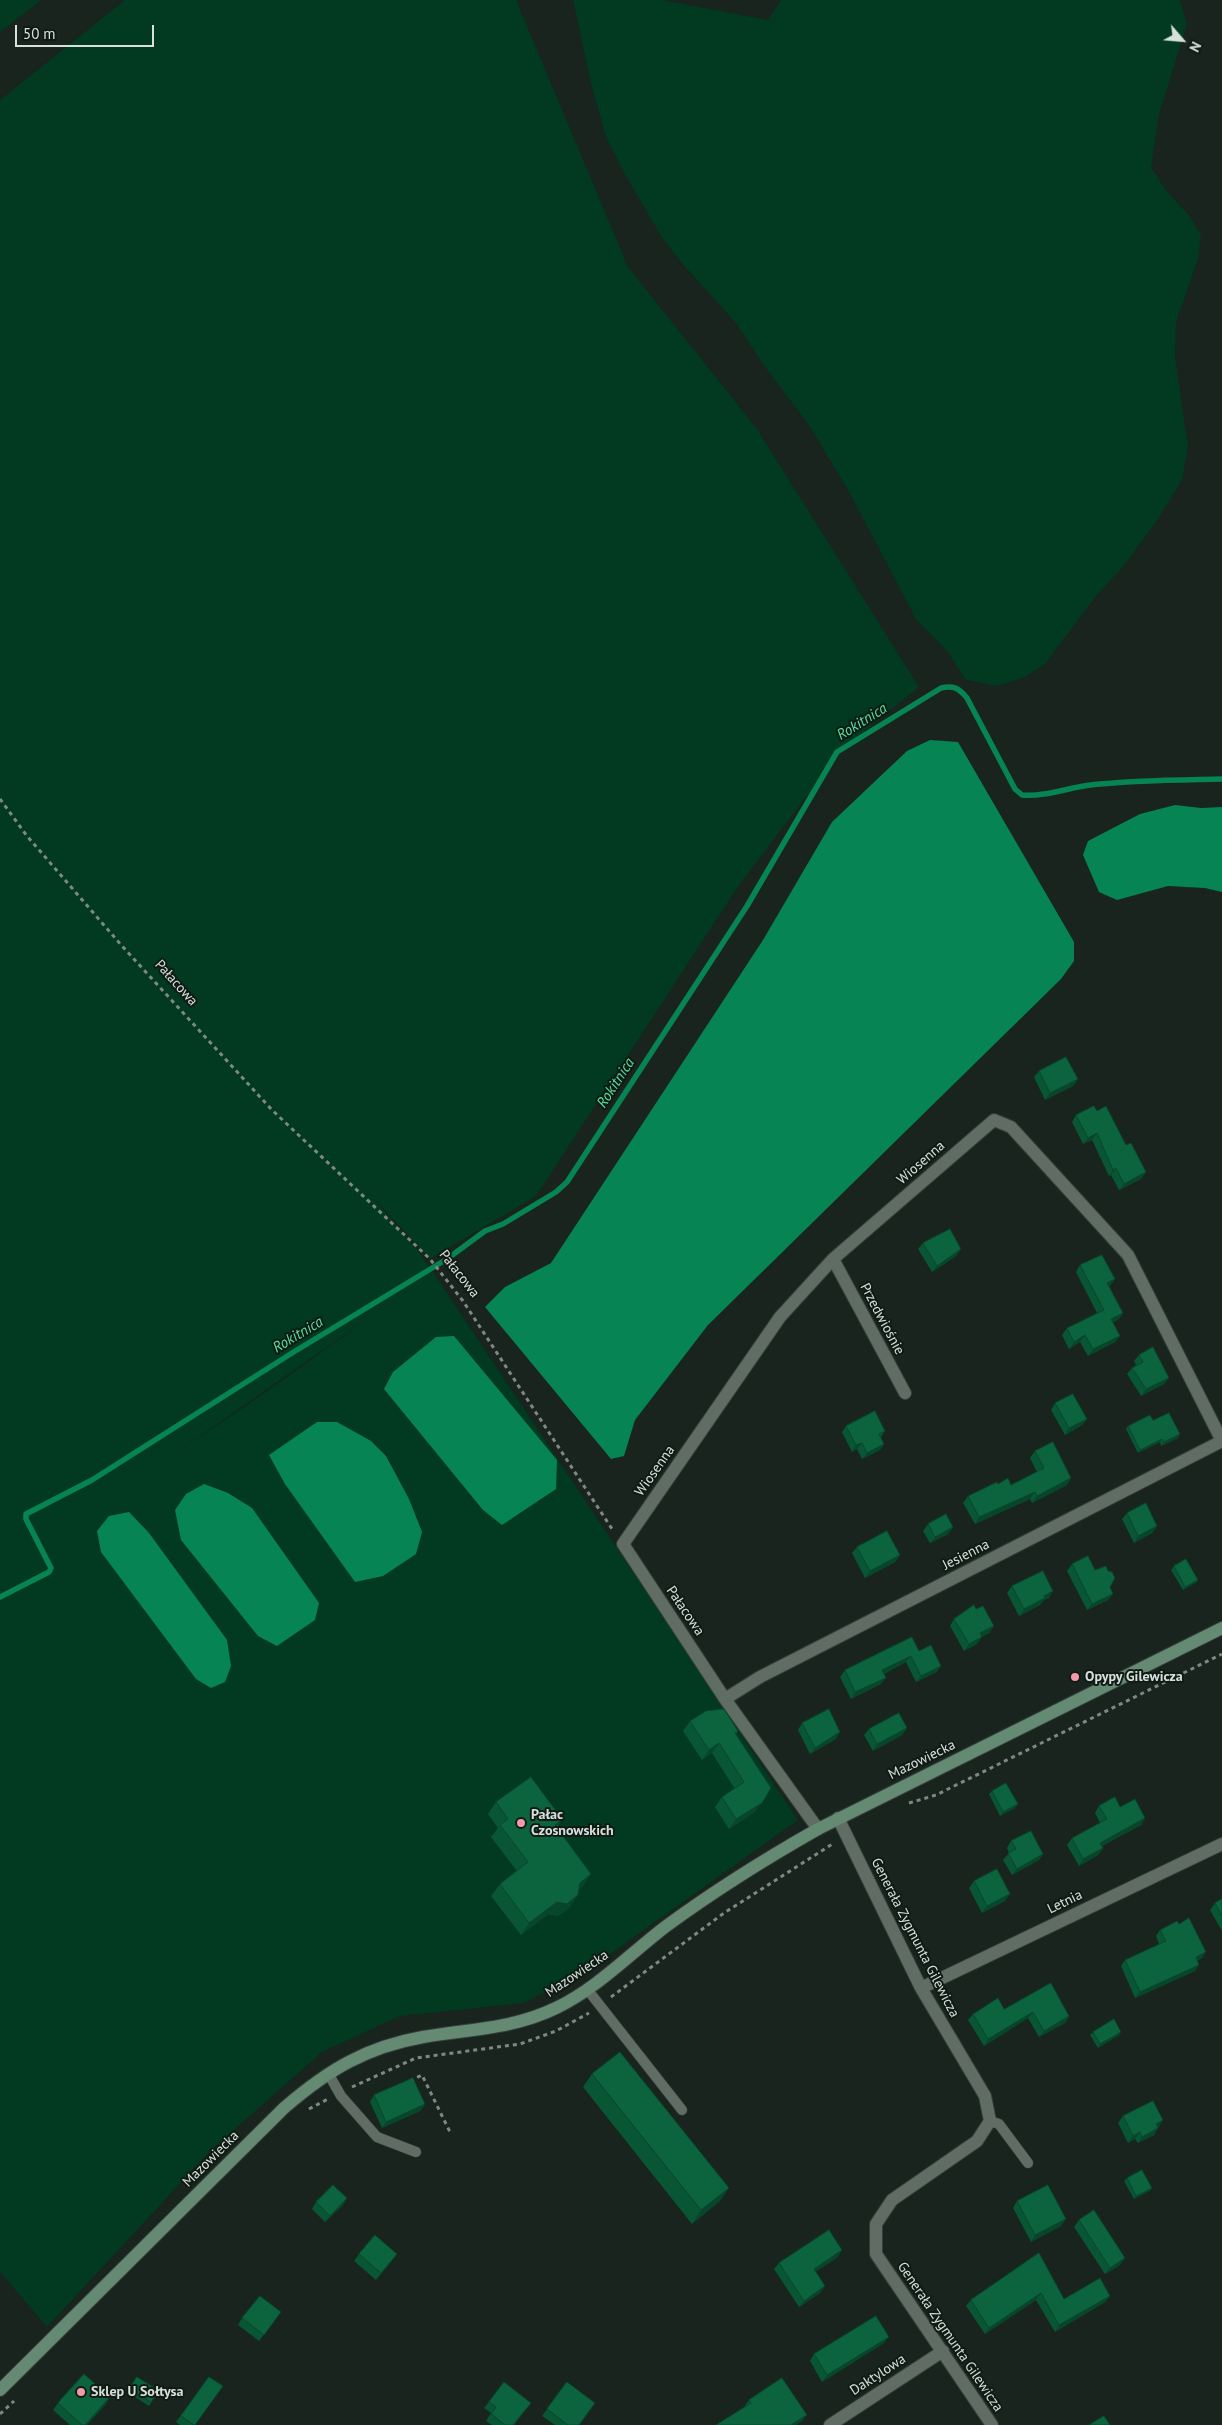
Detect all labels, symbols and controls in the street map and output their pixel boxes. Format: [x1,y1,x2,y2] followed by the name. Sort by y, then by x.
[18,15,156,47] scale bar
[1157,15,1207,65] north arrow
[23,24,56,43] text: 50 m
[1185,39,1205,55] text: N
[834,700,890,744] water label: Rokitnica
[151,957,201,1009] street label: Pałacowa
[593,1055,639,1111] water label: Rokitnica
[894,1138,948,1188] street label: Wiosenna
[435,1247,483,1301] street label: Pałacowa
[856,1280,908,1358] street label: Przedwiośnie
[270,1313,326,1357] water label: Rokitnica
[631,1442,679,1500] street label: Wiosenna
[940,1536,992,1574] street label: Jesienna
[662,1583,708,1639] street label: Pałacowa
[1085,1669,1183,1685] place label: Opypy Gilewicza
[1069,1671,1081,1683] marker: Opypy Gilewicza
[886,1737,958,1783] street label: Mazowiecka
[531,1807,614,1840] place label: Pałac Czosnowskich
[515,1817,527,1829] marker: Pałac Czosnowskich
[867,1855,963,2021] street label: Generała Zygmunta Gilewicza
[1045,1886,1085,1918] street label: Letnia
[542,1947,612,2001] street label: Mazowiecka
[179,2127,243,2191] street label: Mazowiecka
[894,2259,1006,2415] street label: Generała Zygmunta Gilewicza
[847,2351,909,2399] street label: Daktylowa
[91,2384,183,2400] place label: Sklep U Sołtysa
[75,2386,87,2398] marker: Sklep U Sołtysa

